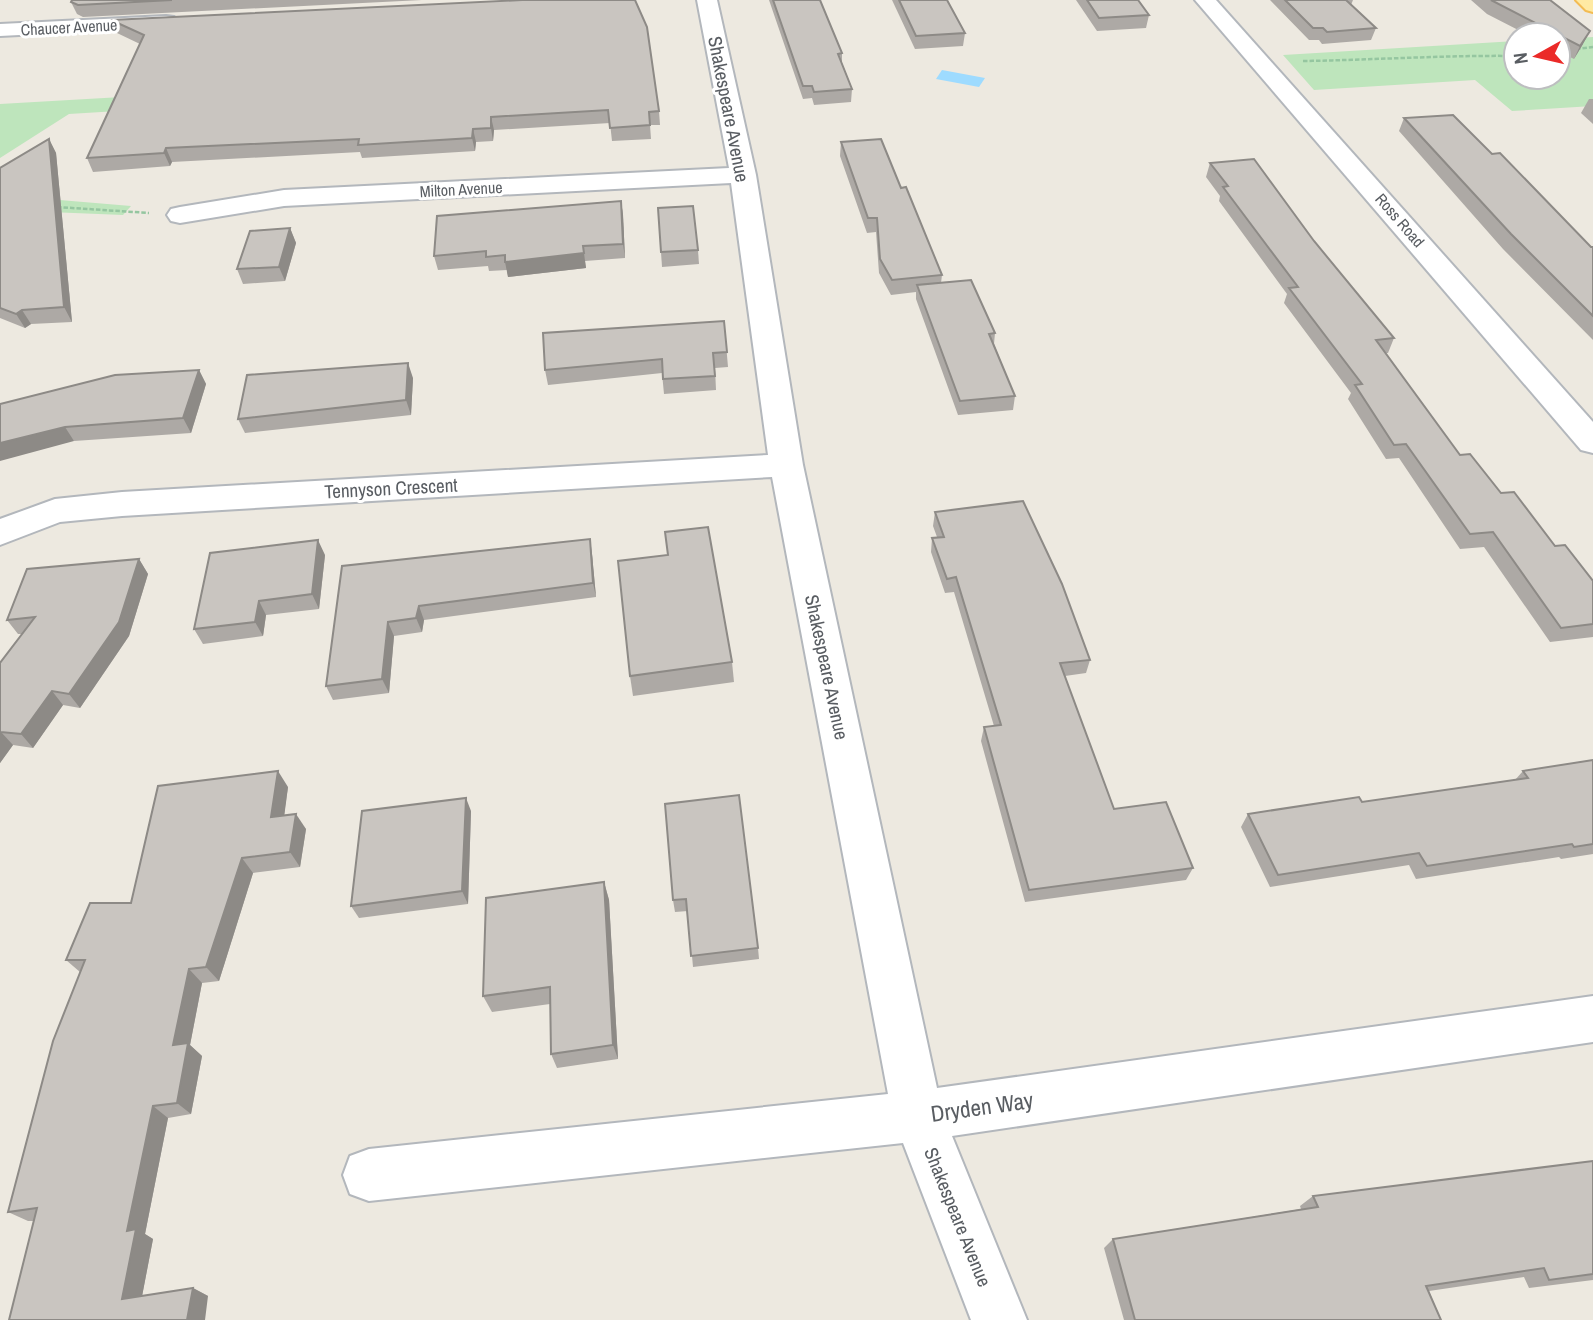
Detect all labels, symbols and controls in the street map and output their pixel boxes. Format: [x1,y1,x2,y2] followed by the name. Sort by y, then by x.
[20,13,118,41] street label: Chaucer Avenue
[1502,21,1572,91] north arrow
[702,34,756,184] street label: Shakespeare Avenue
[1507,51,1534,66] text: N
[419,176,503,202] street label: Milton Avenue
[1370,188,1430,252] street label: Ross Road
[324,471,459,504] street label: Tennyson Crescent
[799,592,855,742] street label: Shakespeare Avenue
[929,1084,1036,1129] street label: Dryden Way
[918,1144,998,1290] street label: Shakespeare Avenue

